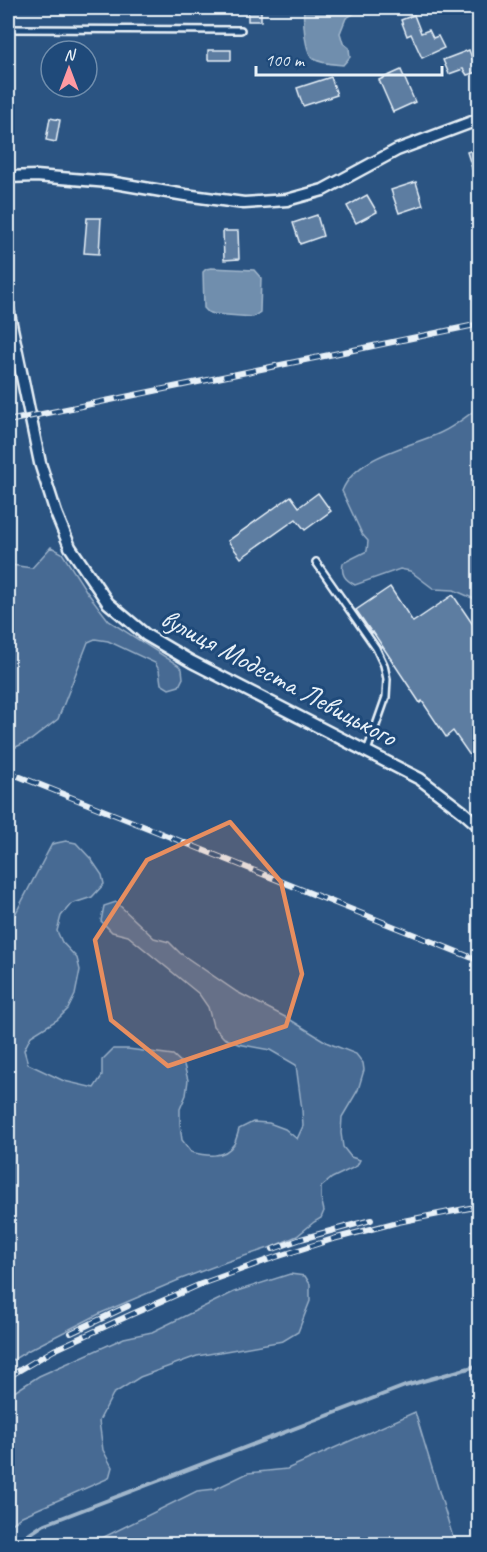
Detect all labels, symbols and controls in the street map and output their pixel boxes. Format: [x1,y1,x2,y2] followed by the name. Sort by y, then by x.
[39,39,99,99] north arrow
[256,39,442,77] scale bar
[64,45,77,65] text: N
[265,49,306,71] text: 100 m
[155,600,405,755] street label: вулиця Модеста Левицького

